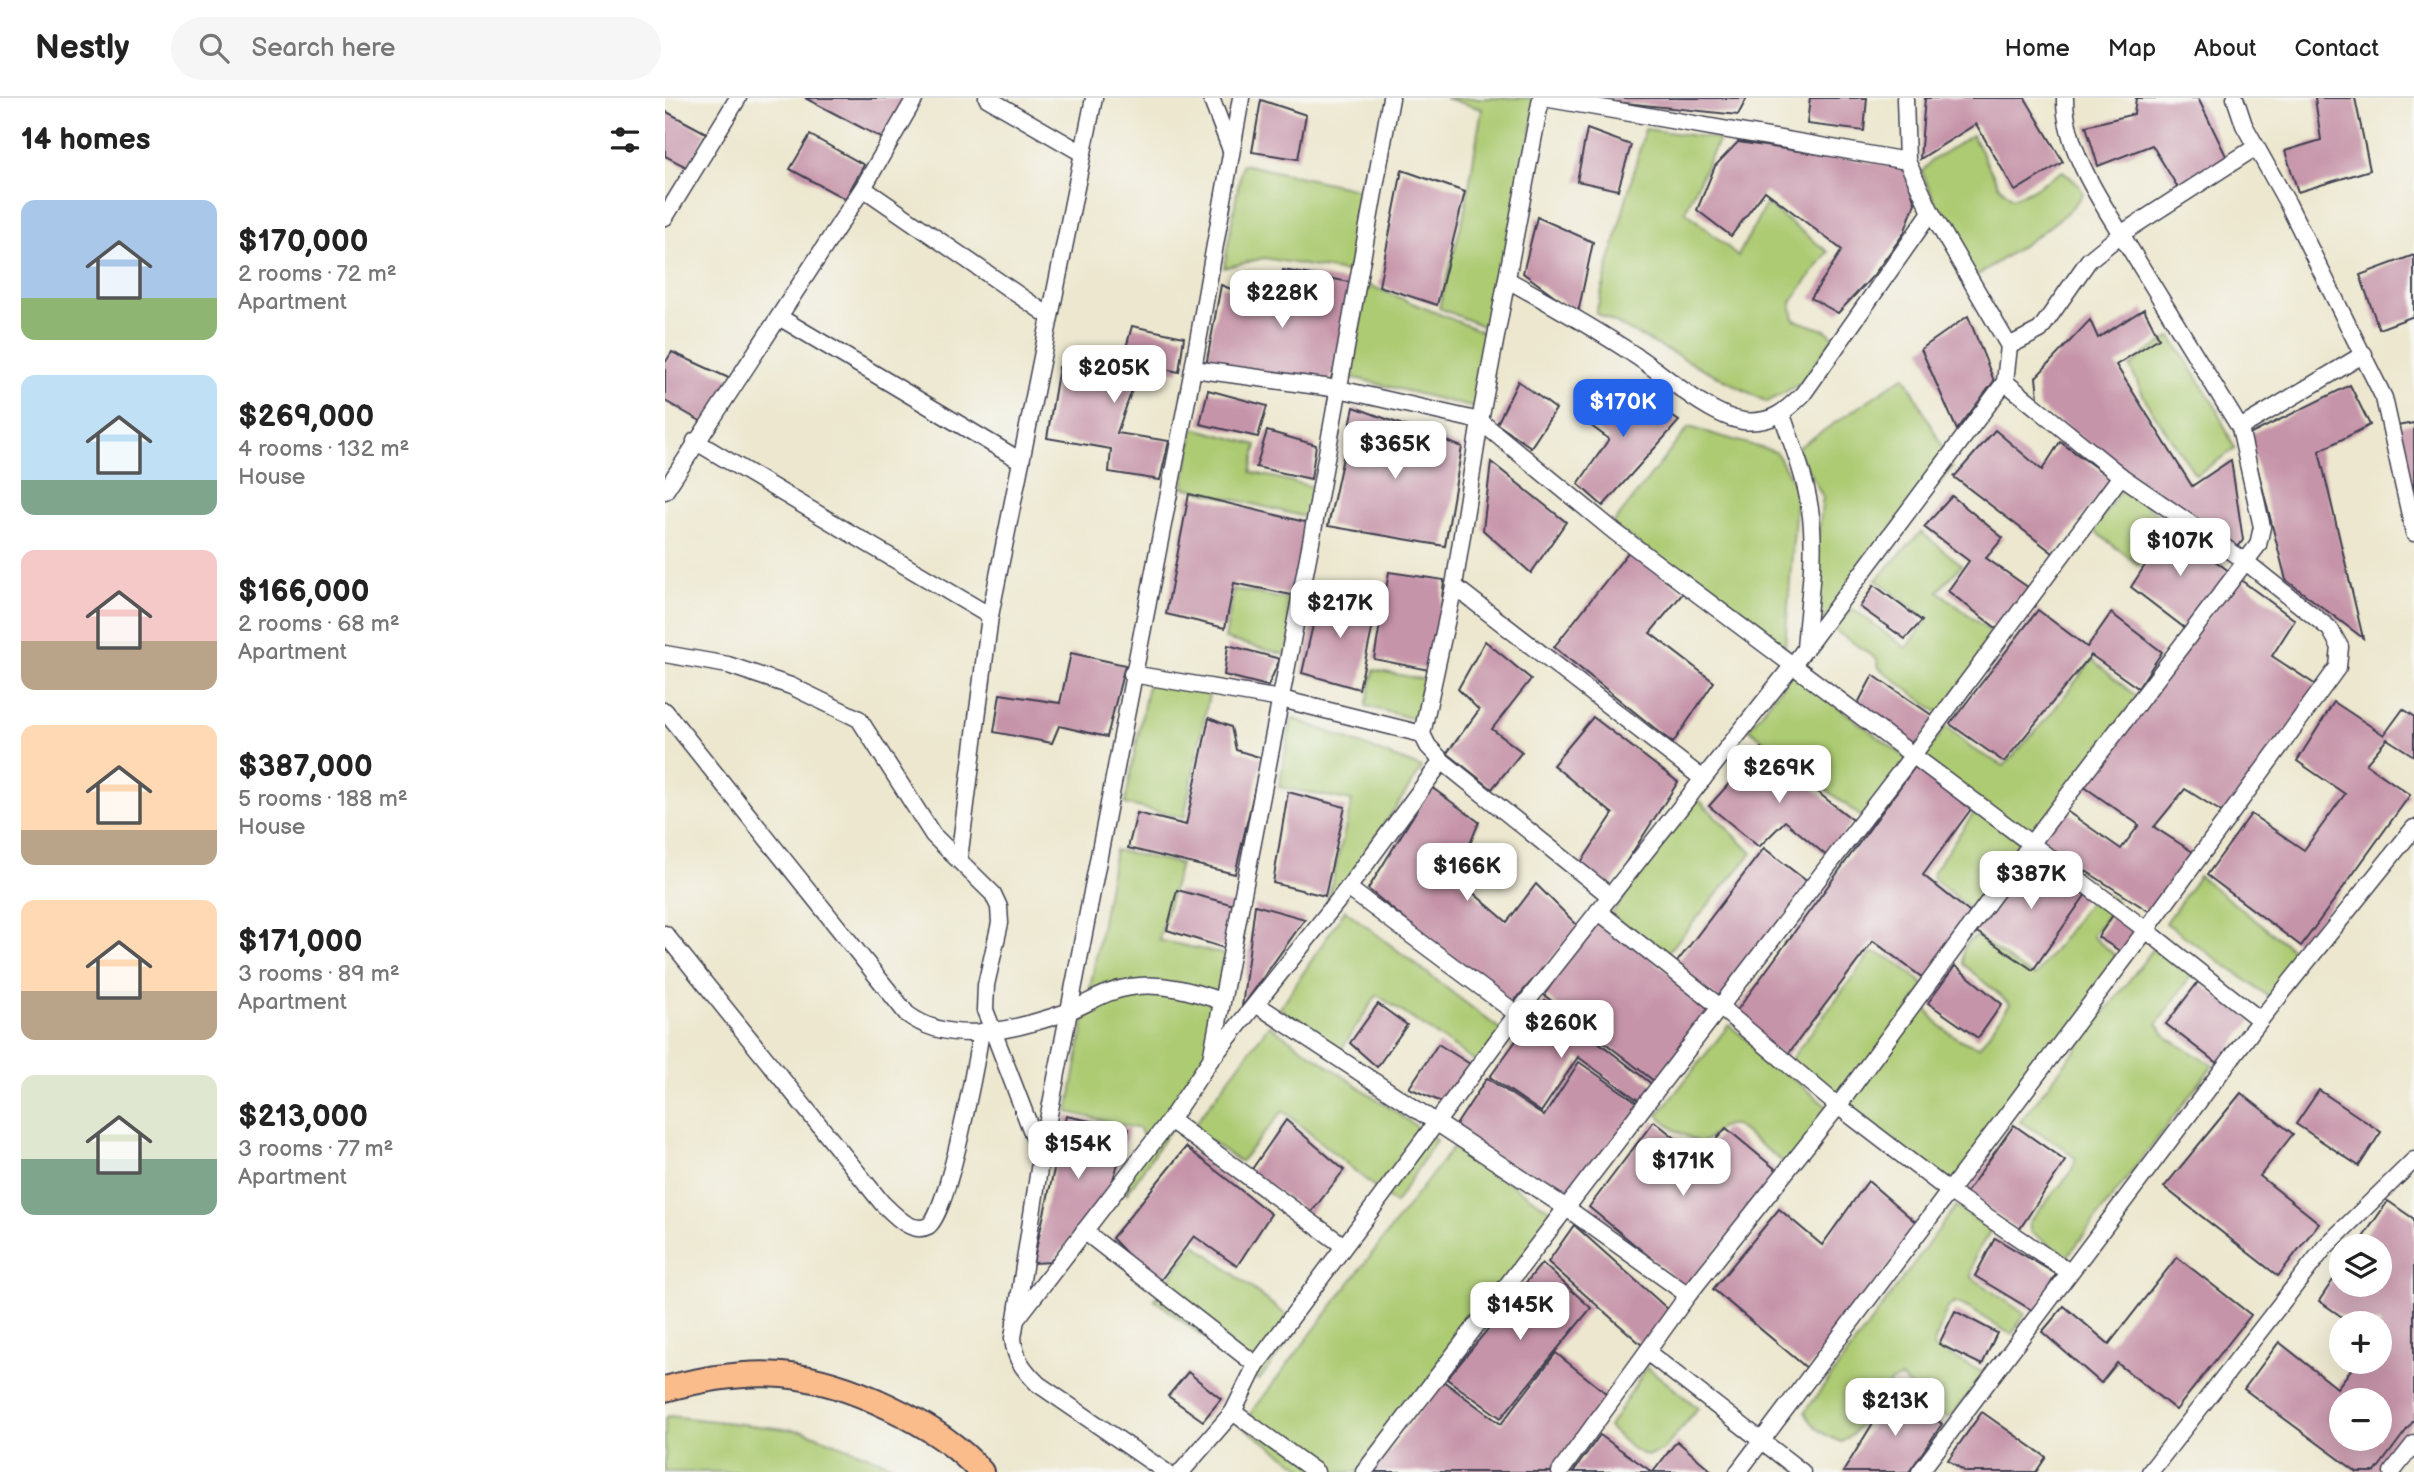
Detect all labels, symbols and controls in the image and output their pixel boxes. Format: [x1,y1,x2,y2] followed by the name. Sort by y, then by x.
[171,17,661,80] search box
[35,28,129,68] text: Nestly
[195,29,233,67] icon: search
[251,33,395,64] text: Search here
[2005,34,2070,63] text: Home
[2108,34,2156,63] text: Map
[2194,34,2256,63] text: About
[2294,34,2379,63] text: Contact
[606,121,644,159] icon: filters
[21,122,150,158] text: 14 homes
[238,224,368,260] text: $170,000
[77,228,161,312] icon: home
[238,260,397,288] text: 2 rooms · 72 m²
[1233,271,1331,330] pin: $228K
[1246,279,1318,307] text: $228K
[238,288,347,316] text: Apartment
[1065,345,1163,405] pin: $205K
[1078,354,1150,382] text: $205K
[1574,380,1672,439] pin: $170K
[1589,388,1657,416] text: $170K
[238,399,374,435] text: $269,000
[77,403,161,487] icon: home
[1346,422,1444,481] pin: $365K
[1359,430,1431,458] text: $365K
[238,435,409,463] text: 4 rooms · 132 m²
[238,463,305,491] text: House
[2131,518,2229,578] pin: $107K
[2146,527,2214,555] text: $107K
[238,574,370,610] text: $166,000
[77,578,161,662] icon: home
[1291,580,1389,640] pin: $217K
[1307,589,1373,617] text: $217K
[238,610,400,638] text: 2 rooms · 68 m²
[238,638,347,666] text: Apartment
[1730,746,1828,805] pin: $269K
[238,749,373,785] text: $387,000
[77,753,161,837] icon: home
[1743,754,1815,782] text: $269K
[238,785,408,813] text: 5 rooms · 188 m²
[238,813,305,841] text: House
[1418,844,1516,903] pin: $166K
[1433,852,1501,880] text: $166K
[1982,852,2080,911] pin: $387K
[1996,860,2066,888] text: $387K
[238,924,362,960] text: $171,000
[77,928,161,1012] icon: home
[238,960,400,988] text: 3 rooms · 89 m²
[238,988,347,1016] text: Apartment
[1512,1000,1610,1060] pin: $260K
[1525,1009,1597,1037] text: $260K
[238,1099,368,1135] text: $213,000
[77,1103,161,1187] icon: home
[1029,1122,1127,1181] pin: $154K
[1044,1130,1112,1158] text: $154K
[238,1135,394,1163] text: 3 rooms · 77 m²
[1634,1138,1732,1198] pin: $171K
[1652,1147,1714,1175] text: $171K
[238,1163,347,1191] text: Apartment
[2329,1234,2392,1451] map controls
[2329,1234,2392,1297] button: layers
[1471,1282,1569,1342] pin: $145K
[1486,1291,1554,1319] text: $145K
[2329,1311,2392,1374] button: +
[1846,1378,1944,1438] pin: $213K
[1861,1387,1929,1415] text: $213K
[2329,1388,2392,1451] button: −

